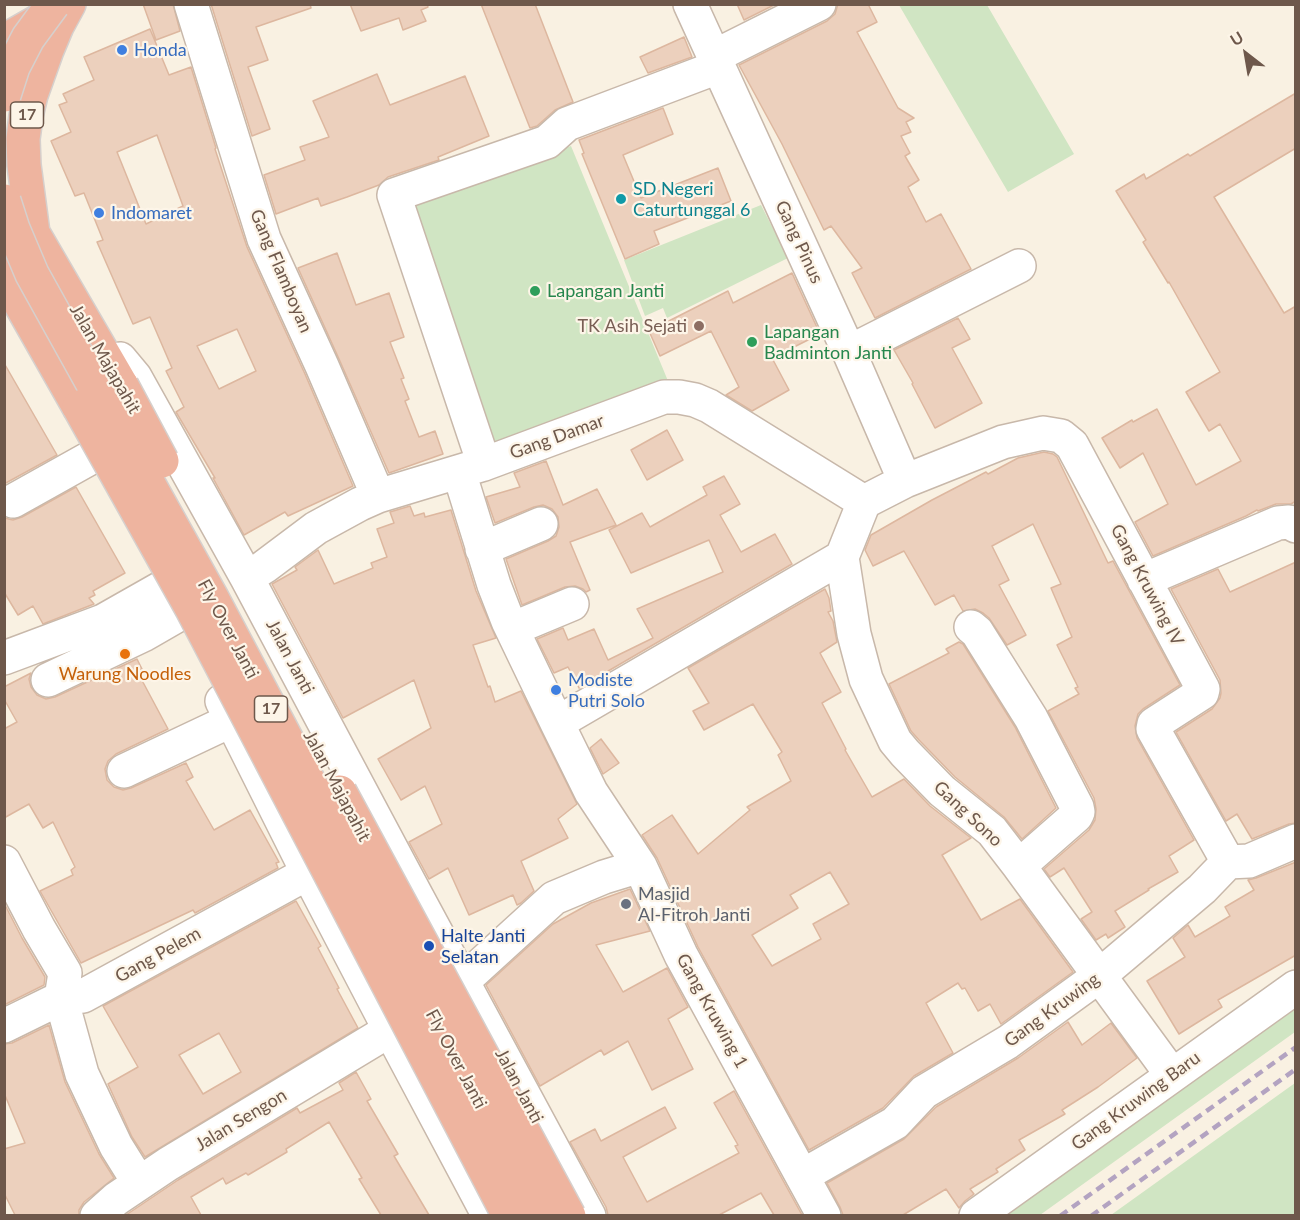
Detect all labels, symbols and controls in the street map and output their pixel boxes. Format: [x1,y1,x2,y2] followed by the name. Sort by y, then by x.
[1216,24,1276,84] north arrow
[1226,27,1246,49] text: U
[134,39,187,61] place label: Honda
[115,43,129,57] marker: Honda
[10,102,44,128] road number: 17
[633,178,750,220] place label: SD Negeri Caturtunggal 6
[614,192,628,206] marker: SD Negeri Caturtunggal 6
[770,197,828,287] street label: Gang Pinus
[111,202,192,224] place label: Indomaret
[92,206,106,220] marker: Indomaret
[245,206,317,336] street label: Gang Flamboyan
[547,280,664,302] place label: Lapangan Janti
[528,284,542,298] marker: Lapangan Janti
[65,301,145,417] street label: Jalan Majapahit
[577,315,687,337] place label: TK Asih Sejati
[692,319,706,333] marker: TK Asih Sejati
[764,321,892,364] place label: Lapangan Badminton Janti
[745,335,759,349] marker: Lapangan Badminton Janti
[507,410,607,464] street label: Gang Damar
[1106,521,1188,649] street label: Gang Kruwing IV
[193,576,263,682] street label: Fly Over Janti
[261,616,319,698] street label: Jalan Janti
[118,647,132,661] marker: Warung Noodles
[59,663,191,685] place label: Warung Noodles
[568,669,645,712] place label: Modiste Putri Solo
[549,683,563,697] marker: Modiste Putri Solo
[254,696,288,722] road number: 17
[299,727,375,845] street label: Jalan Majapahit
[929,777,1007,851] street label: Gang Sono
[638,883,750,926] place label: Masjid Al-Fitroh Janti
[619,897,633,911] marker: Masjid Al-Fitroh Janti
[111,923,205,987] street label: Gang Pelem
[441,925,525,968] place label: Halte Janti Selatan
[422,939,436,953] marker: Halte Janti Selatan
[672,950,752,1072] street label: Gang Kruwing 1
[1000,968,1104,1052] street label: Gang Kruwing
[421,1006,491,1112] street label: Fly Over Janti
[490,1045,548,1127] street label: Jalan Janti
[1067,1047,1205,1155] street label: Gang Kruwing Baru
[191,1084,291,1156] street label: Jalan Sengon

